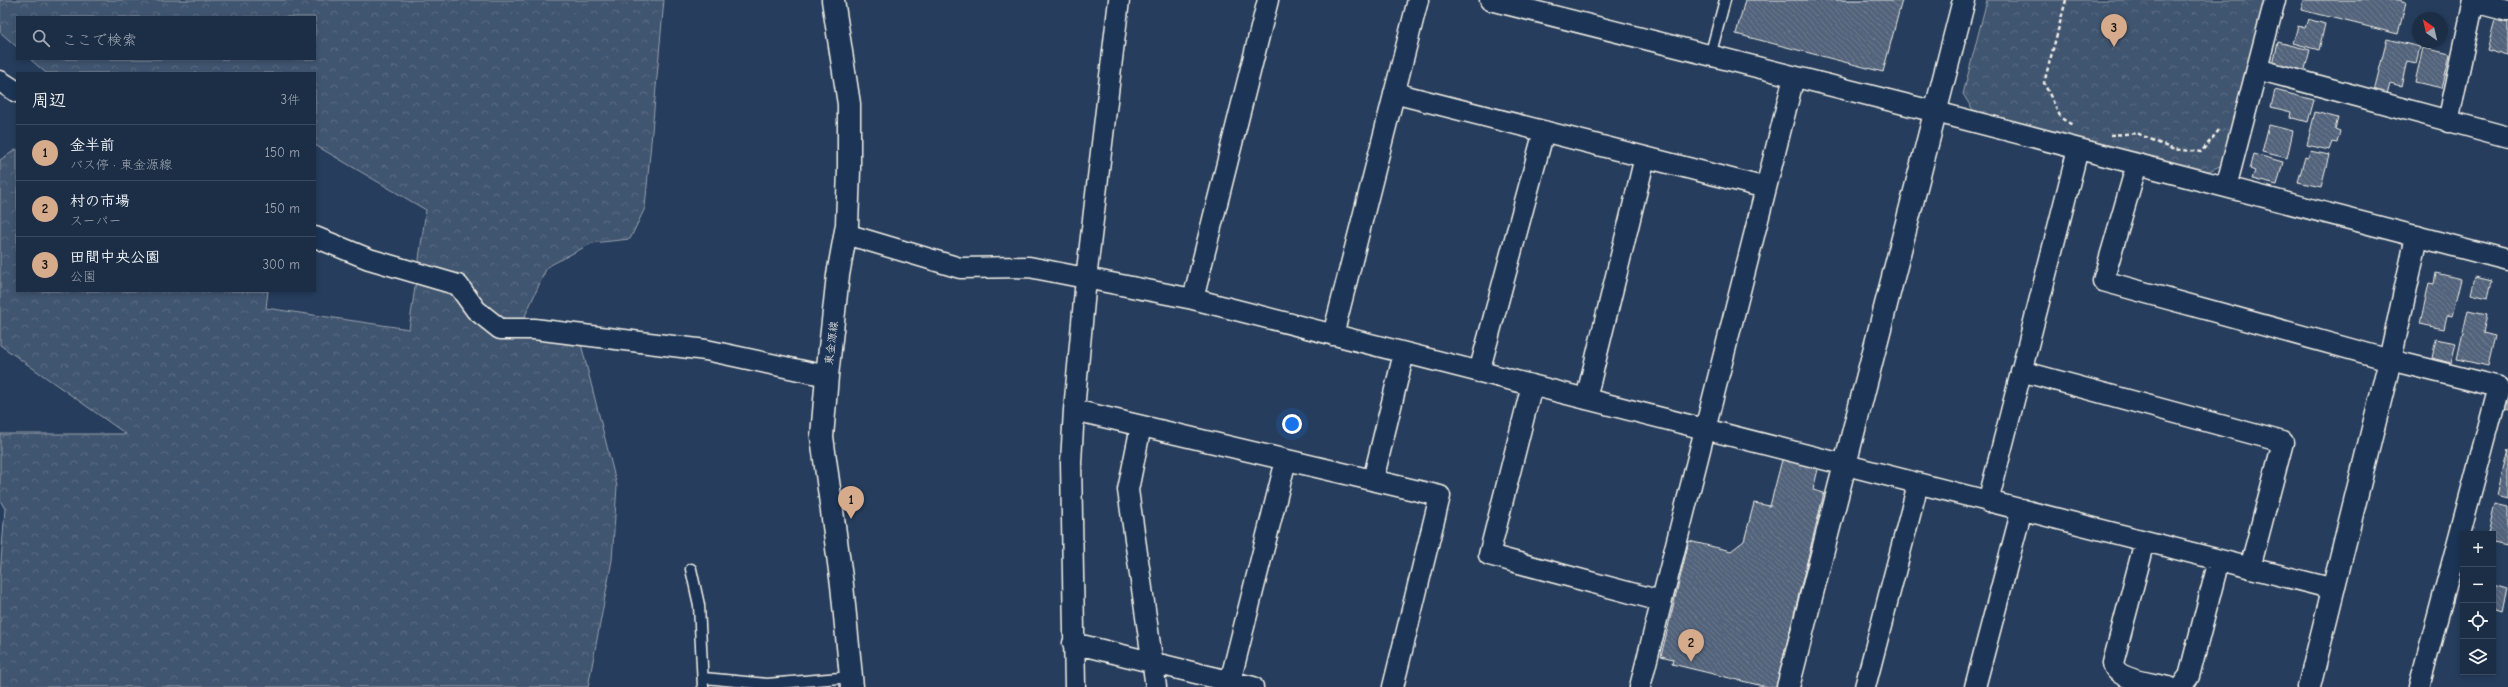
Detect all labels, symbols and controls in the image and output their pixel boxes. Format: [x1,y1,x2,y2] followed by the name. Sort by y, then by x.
[2412,12,2448,48] north arrow
[2101,14,2127,47] pin: 3
[16,16,316,60] search box
[30,27,52,49] icon: search
[62,31,137,49] text: ここで検索
[32,91,66,110] text: 周辺
[280,92,300,107] text: 3件
[70,136,115,154] text: 金半前
[42,145,48,160] text: 1
[265,145,300,160] text: 150 m
[70,157,172,172] text: バス停 · 東金源線
[70,192,130,210] text: 村の市場
[42,201,48,216] text: 2
[265,201,300,216] text: 150 m
[70,213,121,228] text: スーパー
[70,248,160,266] text: 田間中央公園
[42,257,48,272] text: 3
[262,257,300,272] text: 300 m
[70,269,96,284] text: 公園
[822,320,841,366] street label: 東金源線
[1282,414,1302,434] your location
[838,486,864,519] pin: 1
[2460,531,2496,675] map controls
[2460,531,2496,567] button: +
[2460,567,2496,603] button: −
[2460,603,2496,639] button: locate
[1678,629,1704,662] pin: 2
[2460,639,2496,675] button: layers

